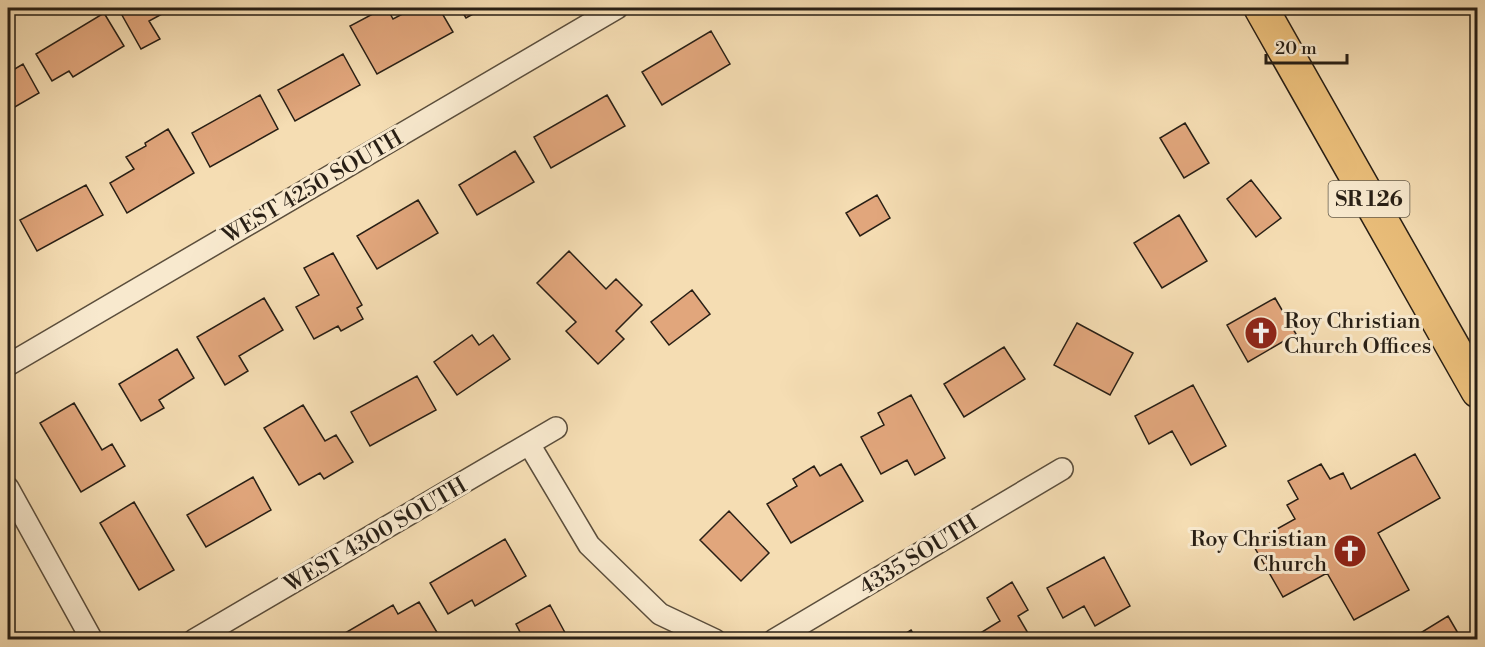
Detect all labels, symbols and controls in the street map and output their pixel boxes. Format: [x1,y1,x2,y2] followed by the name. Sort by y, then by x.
[1266,27,1347,65] scale bar
[1275,37,1317,60] text: 20 m
[217,124,408,250] street label: WEST 4250 SOUTH
[1328,181,1410,217] road number: SR 126
[1284,308,1431,360] place label: Roy Christian Church Offices
[1243,315,1279,351] church icon: Roy Christian Church Offices
[279,472,472,599] street label: WEST 4300 SOUTH
[855,509,983,601] street label: 4335 SOUTH
[1190,526,1327,578] place label: Roy Christian Church
[1332,533,1368,569] church icon: Roy Christian Church

